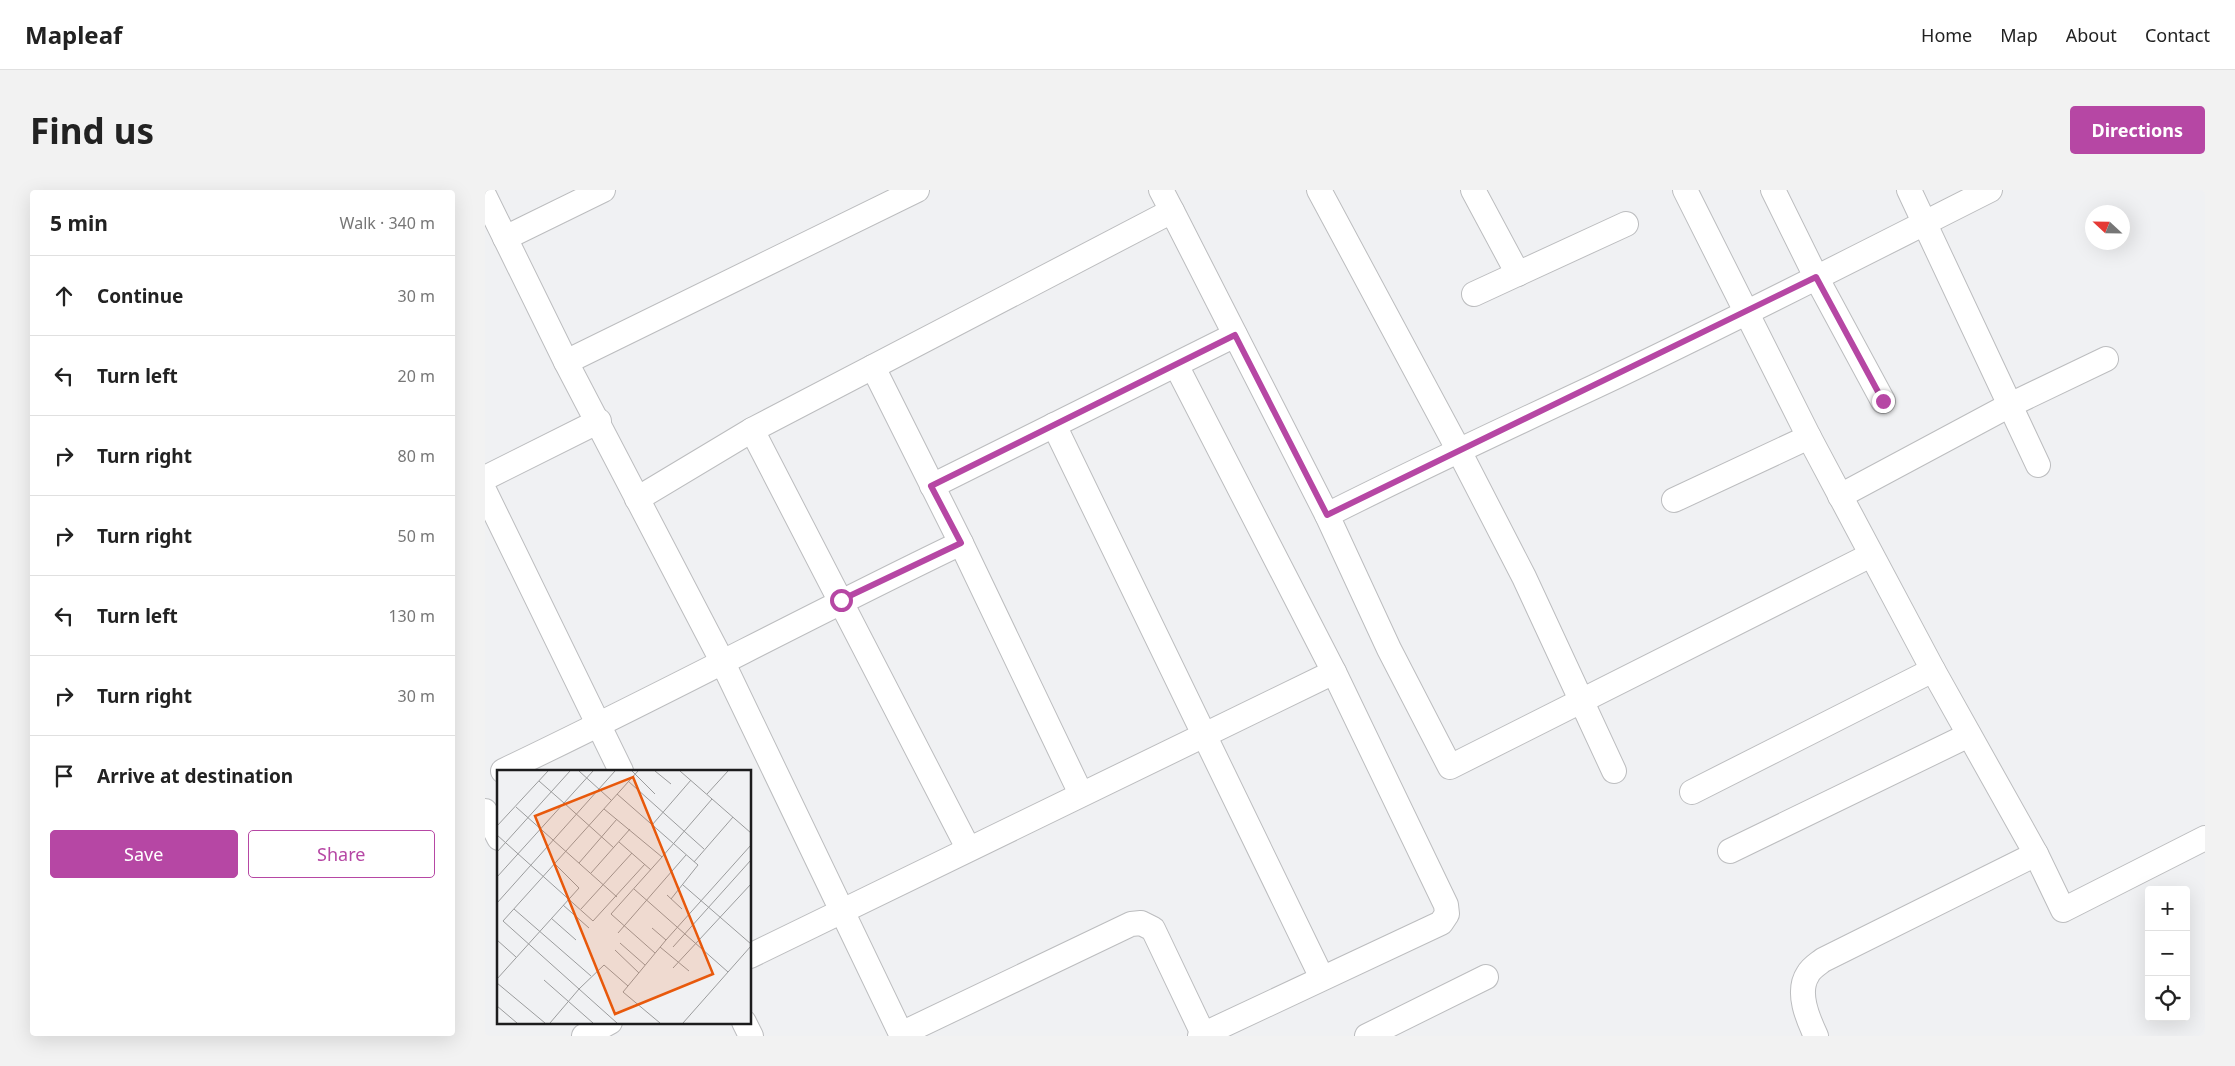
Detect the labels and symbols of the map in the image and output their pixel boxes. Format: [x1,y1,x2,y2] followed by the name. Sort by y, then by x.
[2085,205,2130,250] north arrow
[1872,390,1895,413] route end
[830,589,853,612] route start
[497,770,751,1024] inset map

